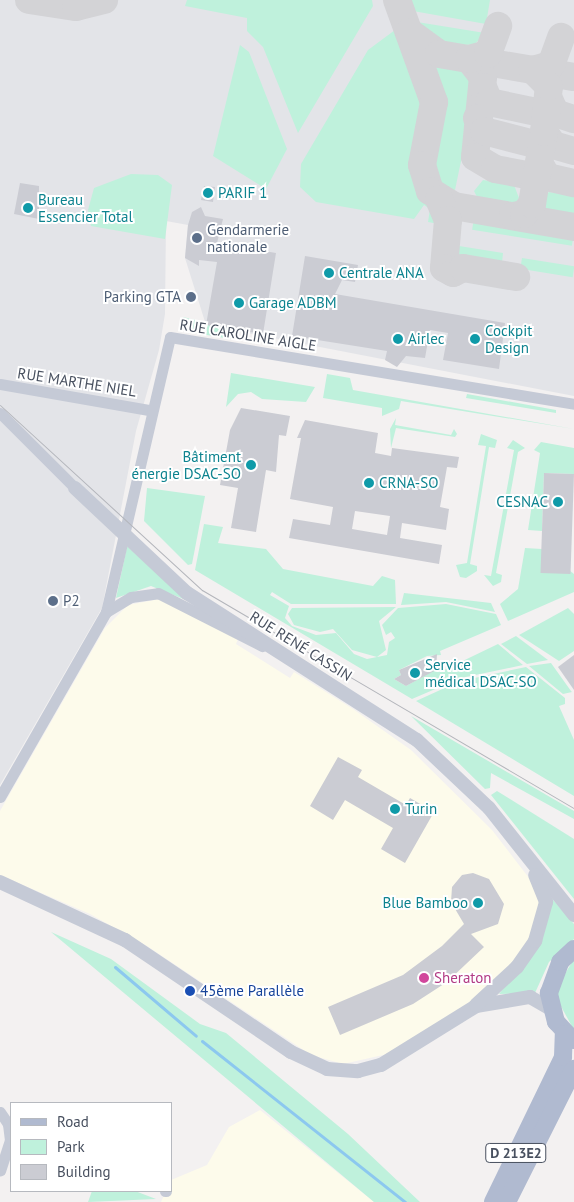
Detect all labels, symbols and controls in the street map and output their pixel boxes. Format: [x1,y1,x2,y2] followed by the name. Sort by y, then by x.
[218,184,267,202] place label: PARIF 1
[202,187,214,199] marker: PARIF 1
[38,190,133,225] place label: Bureau Essencier Total
[22,202,34,214] marker: Bureau Essencier Total
[207,220,289,255] place label: Gendarmerie nationale
[191,232,203,244] marker: Gendarmerie nationale
[339,264,424,282] place label: Centrale ANA
[323,267,335,279] marker: Centrale ANA
[104,288,181,306] place label: Parking GTA
[185,291,197,303] marker: Parking GTA
[249,294,337,312] place label: Garage ADBM
[233,297,245,309] marker: Garage ADBM
[178,315,318,355] street label: RUE CAROLINE AIGLE
[485,321,532,356] place label: Cockpit Design
[408,330,444,348] place label: Airlec
[392,333,404,345] marker: Airlec
[469,333,481,345] marker: Cockpit Design
[16,364,138,400] street label: RUE MARTHE NIEL
[132,447,241,482] place label: Bâtiment énergie DSAC-SO
[245,459,257,471] marker: Bâtiment énergie DSAC-SO
[379,474,438,492] place label: CRNA-SO
[363,477,375,489] marker: CRNA-SO
[496,493,548,511] place label: CESNAC
[552,496,564,508] marker: CESNAC
[63,592,80,610] place label: P2
[47,595,59,607] marker: P2
[247,607,355,685] street label: RUE RENÉ CASSIN
[425,655,537,690] place label: Service médical DSAC-SO
[409,667,421,679] marker: Service médical DSAC-SO
[405,800,437,818] place label: Turin
[389,803,401,815] marker: Turin
[383,894,468,912] place label: Blue Bamboo
[472,897,484,909] marker: Blue Bamboo
[434,969,491,987] place label: Sheraton
[418,972,430,984] marker: Sheraton
[200,982,304,1000] place label: 45ème Parallèle
[184,985,196,997] marker: 45ème Parallèle
[10,1102,172,1192] legend
[57,1112,89,1131] text: Road
[57,1137,85,1156] text: Park
[485,1142,547,1164] road number: D 213E2
[57,1162,111,1181] text: Building

